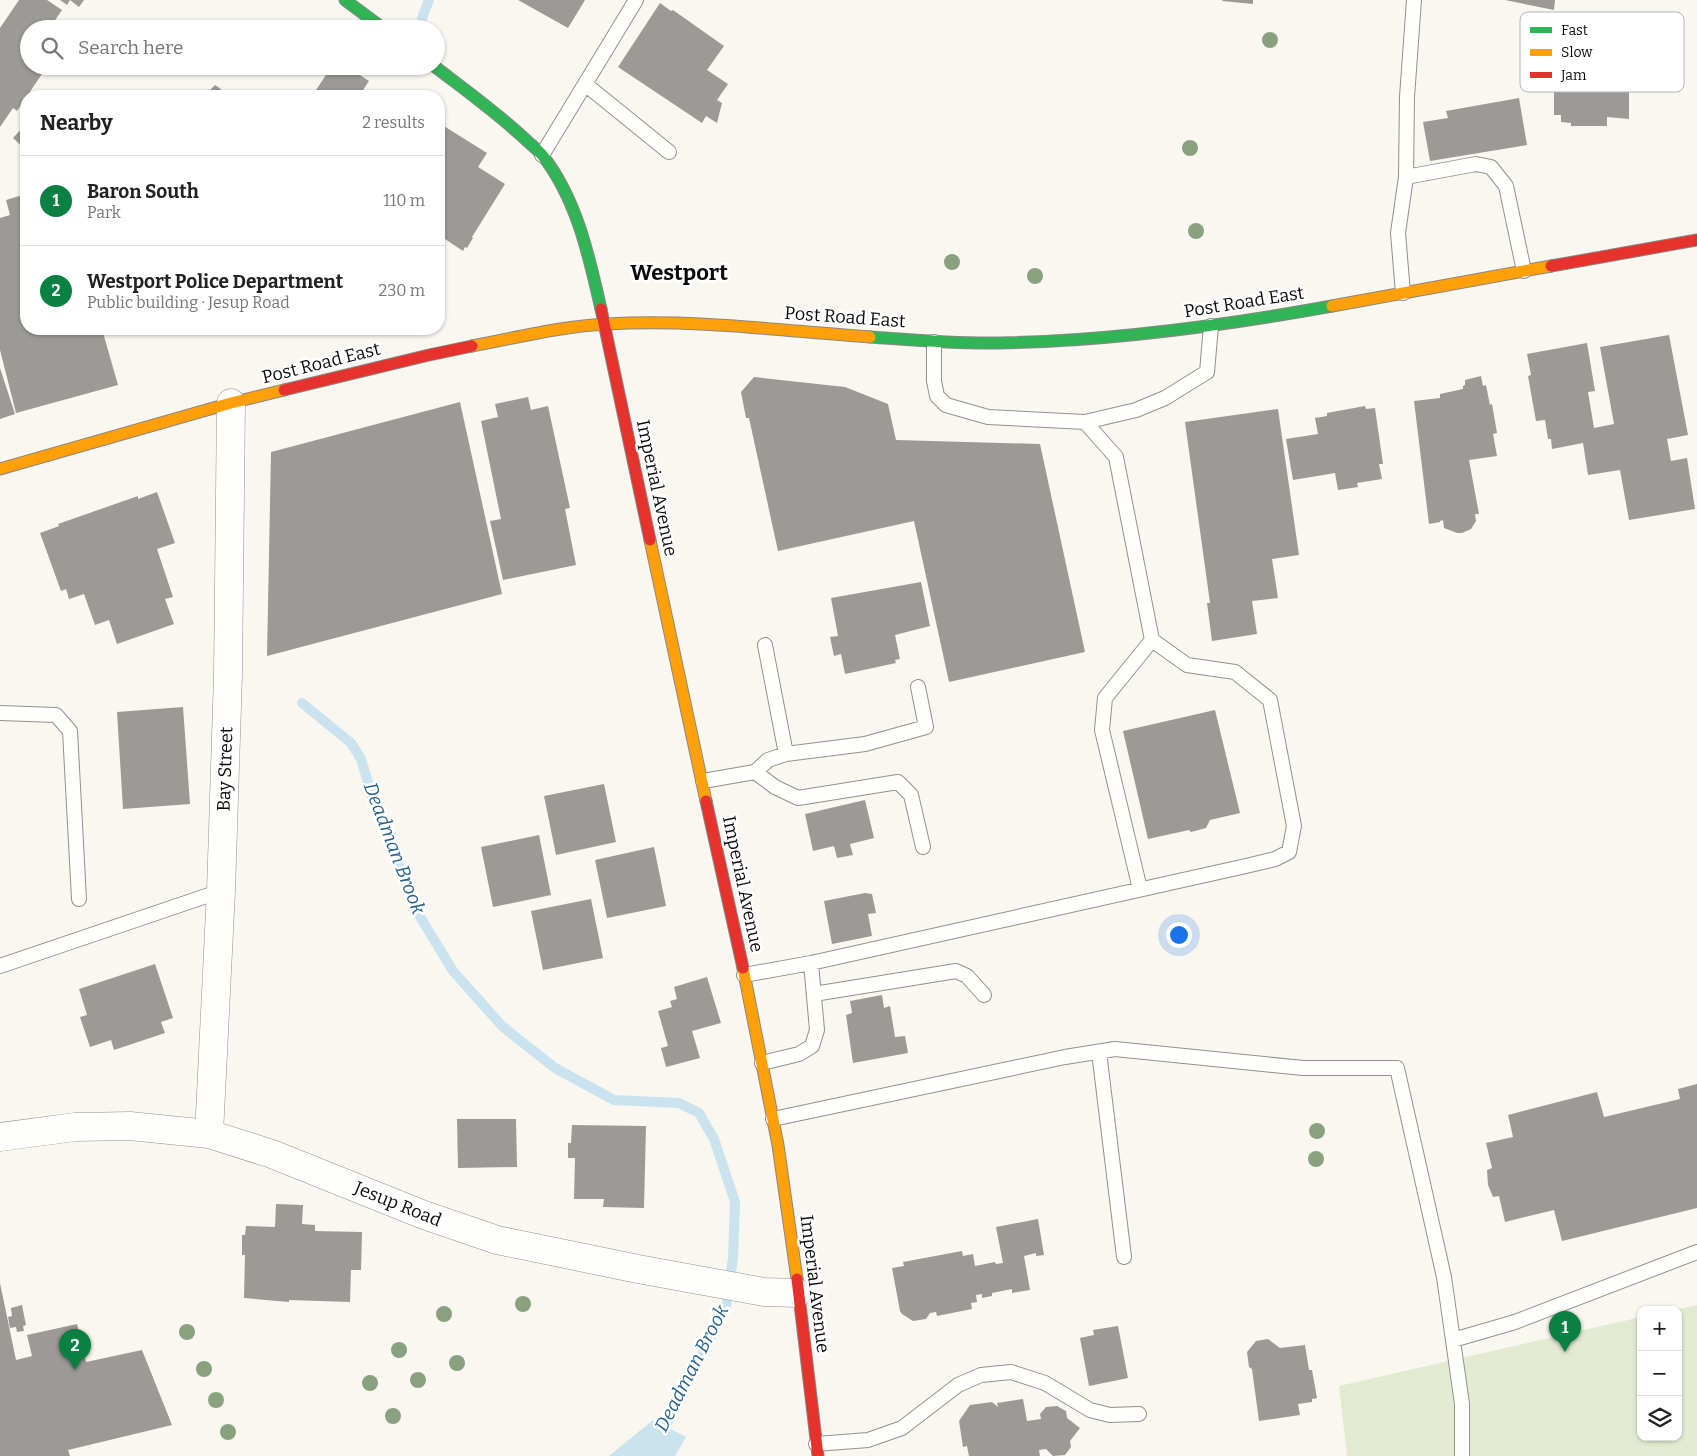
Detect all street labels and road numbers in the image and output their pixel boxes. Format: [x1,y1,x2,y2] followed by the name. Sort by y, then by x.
[1182,282,1306,322] street label: Post Road East
[784,302,907,332] street label: Post Road East
[260,338,383,388] street label: Post Road East
[632,418,682,558] street label: Imperial Avenue
[213,726,237,812] street label: Bay Street
[718,814,768,954] street label: Imperial Avenue
[350,1176,445,1232] street label: Jesup Road
[796,1214,834,1354] street label: Imperial Avenue

